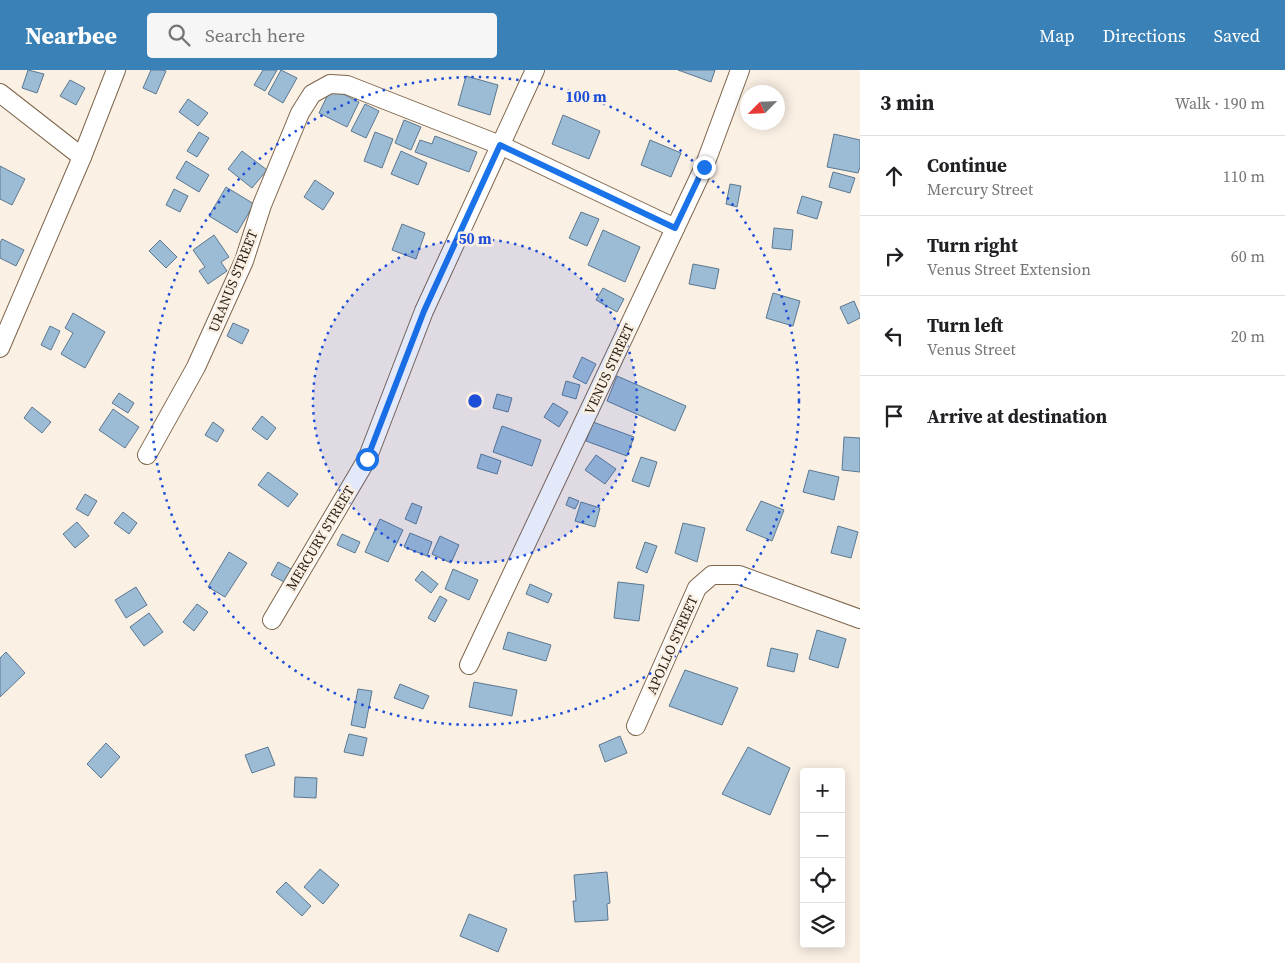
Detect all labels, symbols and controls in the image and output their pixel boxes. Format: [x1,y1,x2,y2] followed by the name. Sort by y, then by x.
[147,13,497,58] search box
[25,19,117,52] text: Nearbee
[165,21,193,49] icon: search
[205,22,305,48] text: Search here
[1039,23,1075,48] text: Map
[1103,23,1186,48] text: Directions
[1214,23,1260,48] text: Saved
[740,85,785,130] north arrow
[565,86,607,107] text: 100 m
[880,88,935,117] text: 3 min
[1175,92,1265,114] text: Walk · 190 m
[927,152,1007,178] text: Continue
[693,156,716,179] route end
[880,162,908,190] icon: ahead
[1223,165,1265,187] text: 110 m
[927,178,1033,200] text: Mercury Street
[203,226,263,335] street label: URANUS STREET
[458,228,492,249] text: 50 m
[927,232,1018,258] text: Turn right
[880,242,908,270] icon: right
[1231,245,1265,267] text: 60 m
[927,258,1091,280] text: Venus Street Extension
[927,312,1003,338] text: Turn left
[579,320,639,418] street label: VENUS STREET
[880,322,908,350] icon: left
[1231,325,1265,347] text: 20 m
[927,338,1016,360] text: Venus Street
[466,392,484,410] centre of rings
[880,402,908,430] icon: arrive
[927,403,1107,429] text: Arrive at destination
[356,448,379,471] route start
[281,482,359,594] street label: MERCURY STREET
[641,592,703,698] street label: APOLLO STREET
[800,768,845,948] map controls
[800,768,845,813] button: +
[800,813,845,858] button: −
[800,858,845,903] button: locate
[800,903,845,948] button: layers

